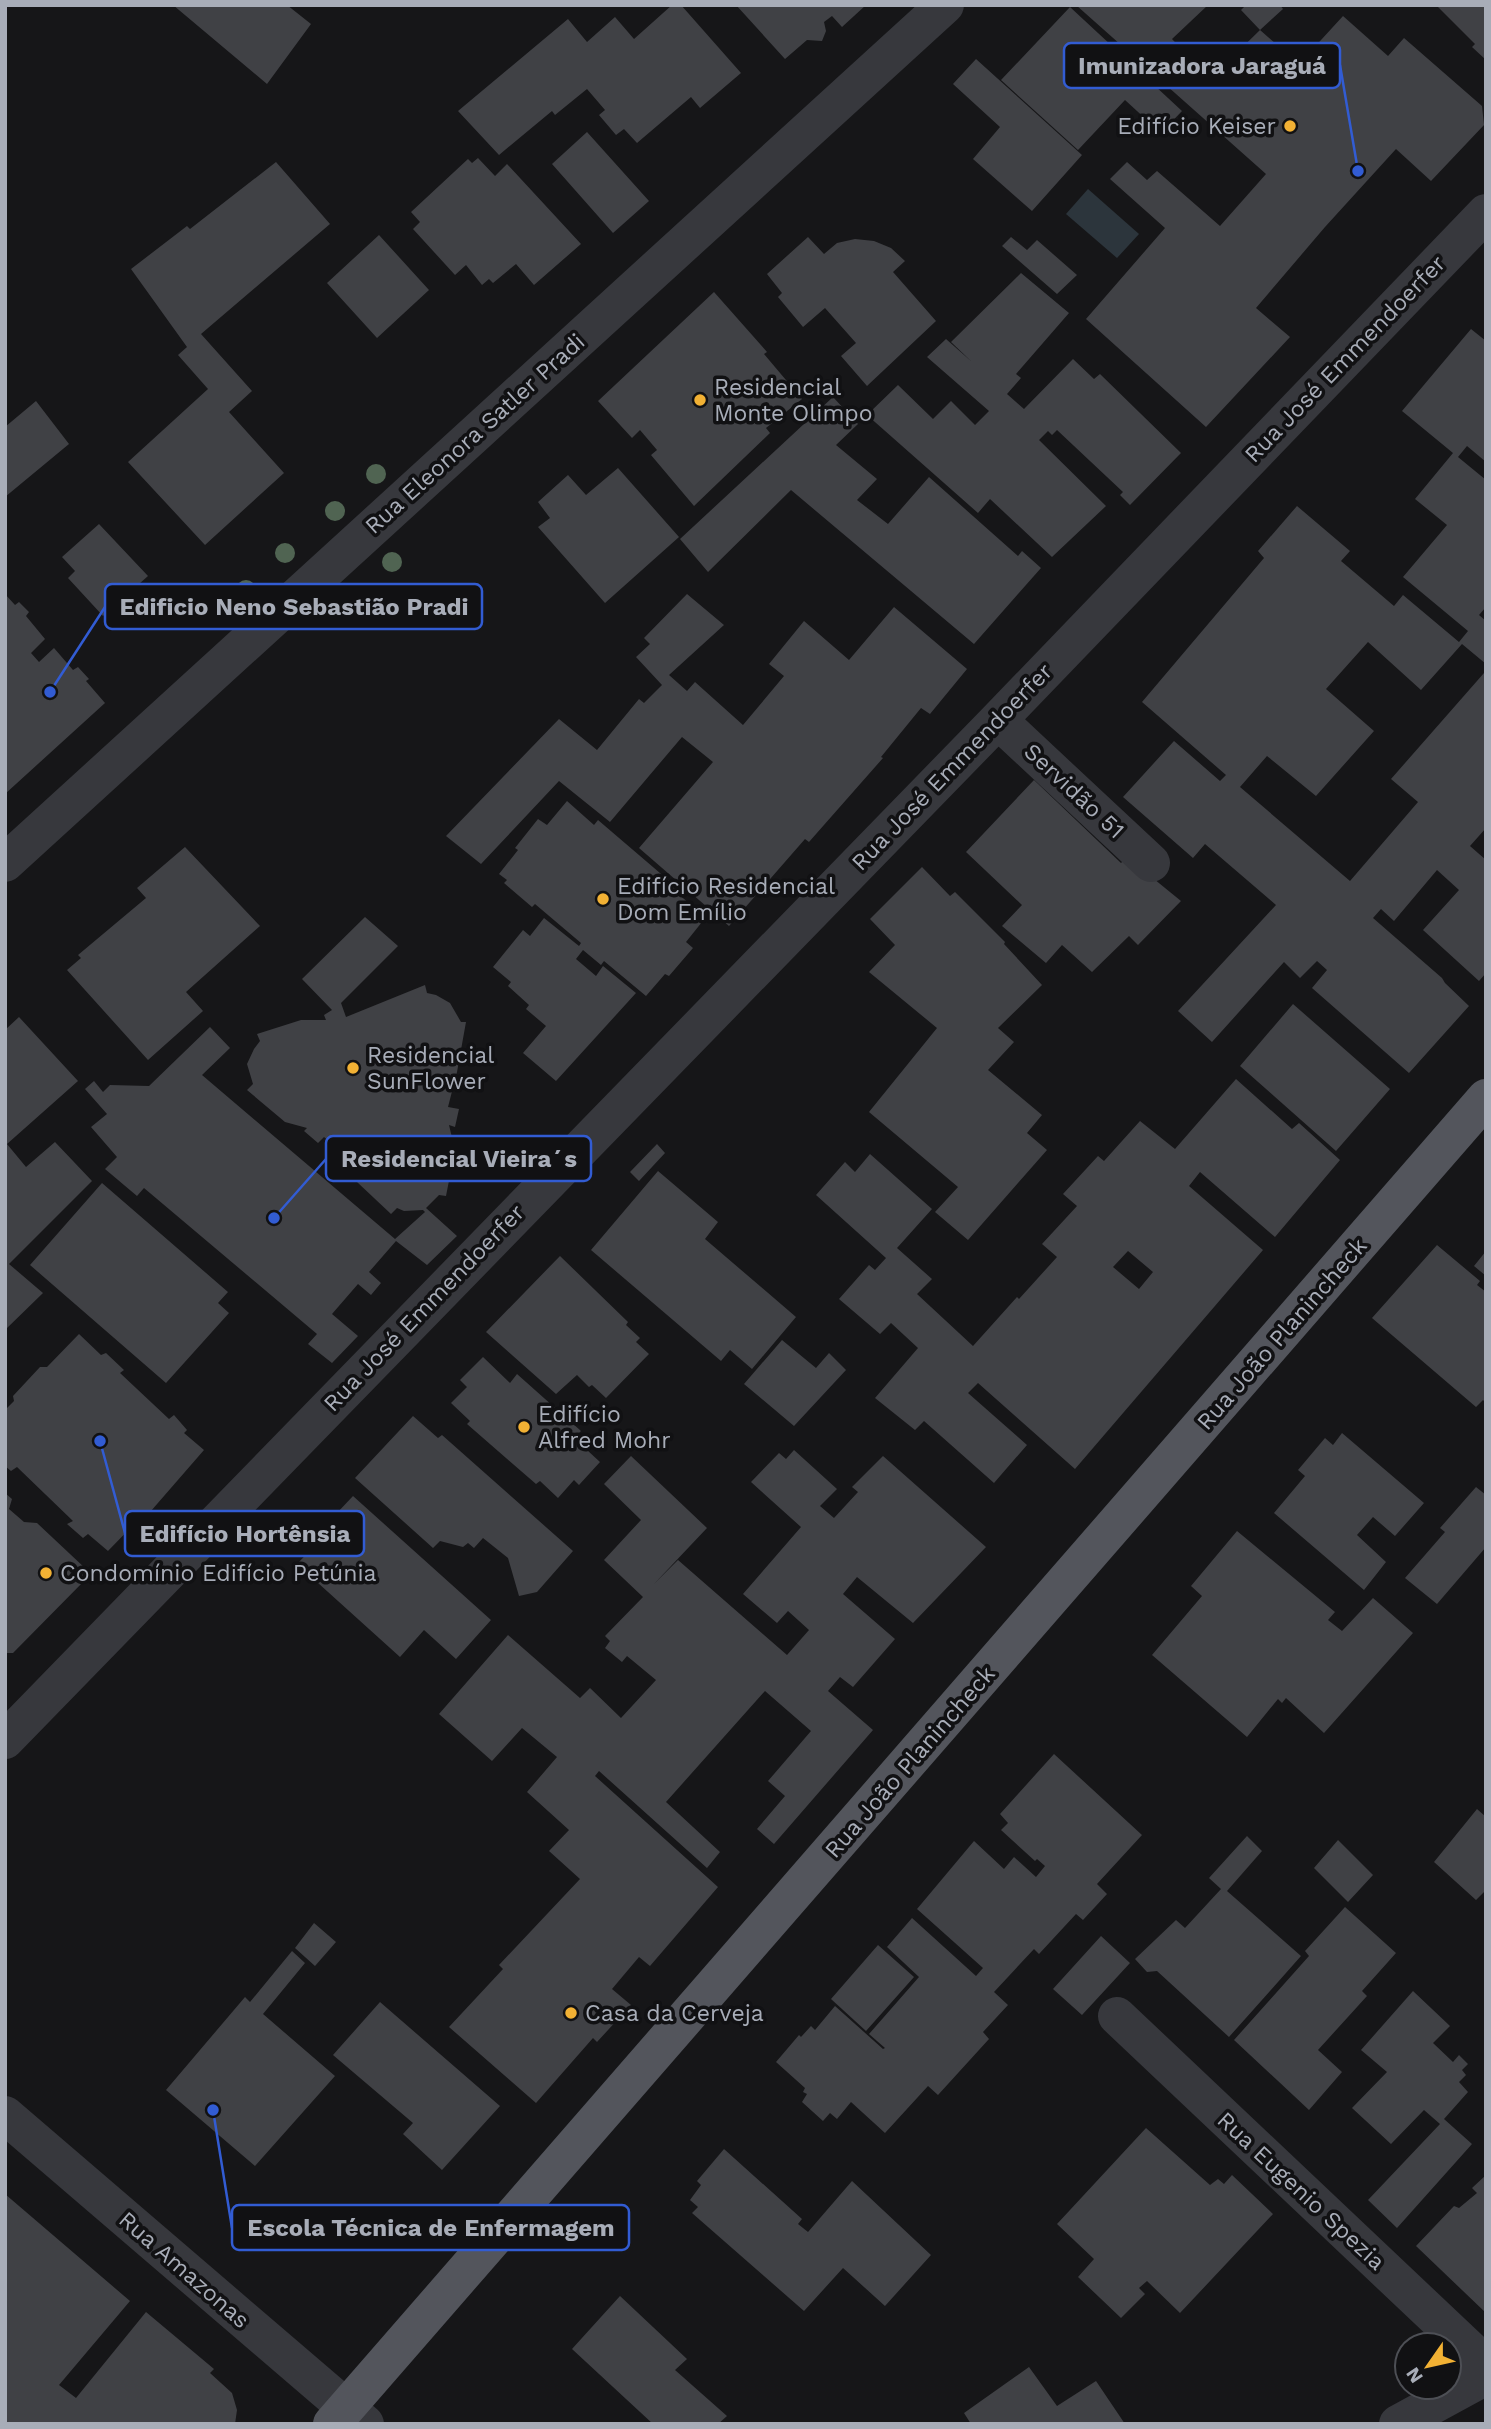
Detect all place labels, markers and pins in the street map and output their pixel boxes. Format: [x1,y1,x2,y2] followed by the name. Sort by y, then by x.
[1064,43,1340,88] callout: Imunizadora Jaraguá
[1117,113,1276,140] place label: Edifício Keiser
[1282,118,1298,134] marker: Edifício Keiser
[714,374,873,427] place label: Residencial Monte Olimpo
[692,392,708,408] marker: Residencial Monte Olimpo
[105,584,482,629] callout: Edificio Neno Sebastião Pradi
[617,873,835,926] place label: Edifício Residencial Dom Emílio
[595,891,611,907] marker: Edifício Residencial Dom Emílio
[367,1042,494,1095] place label: Residencial SunFlower
[345,1060,361,1076] marker: Residencial SunFlower
[326,1136,591,1181] callout: Residencial Vieira´s
[538,1401,671,1454] place label: Edifício Alfred Mohr
[516,1419,532,1435] marker: Edifício Alfred Mohr
[125,1511,364,1556] callout: Edifício Hortênsia
[60,1560,377,1587] place label: Condomínio Edifício Petúnia
[38,1565,54,1581] marker: Condomínio Edifício Petúnia
[585,2000,764,2027] place label: Casa da Cerveja
[563,2005,579,2021] marker: Casa da Cerveja
[232,2205,629,2250] callout: Escola Técnica de Enfermagem

